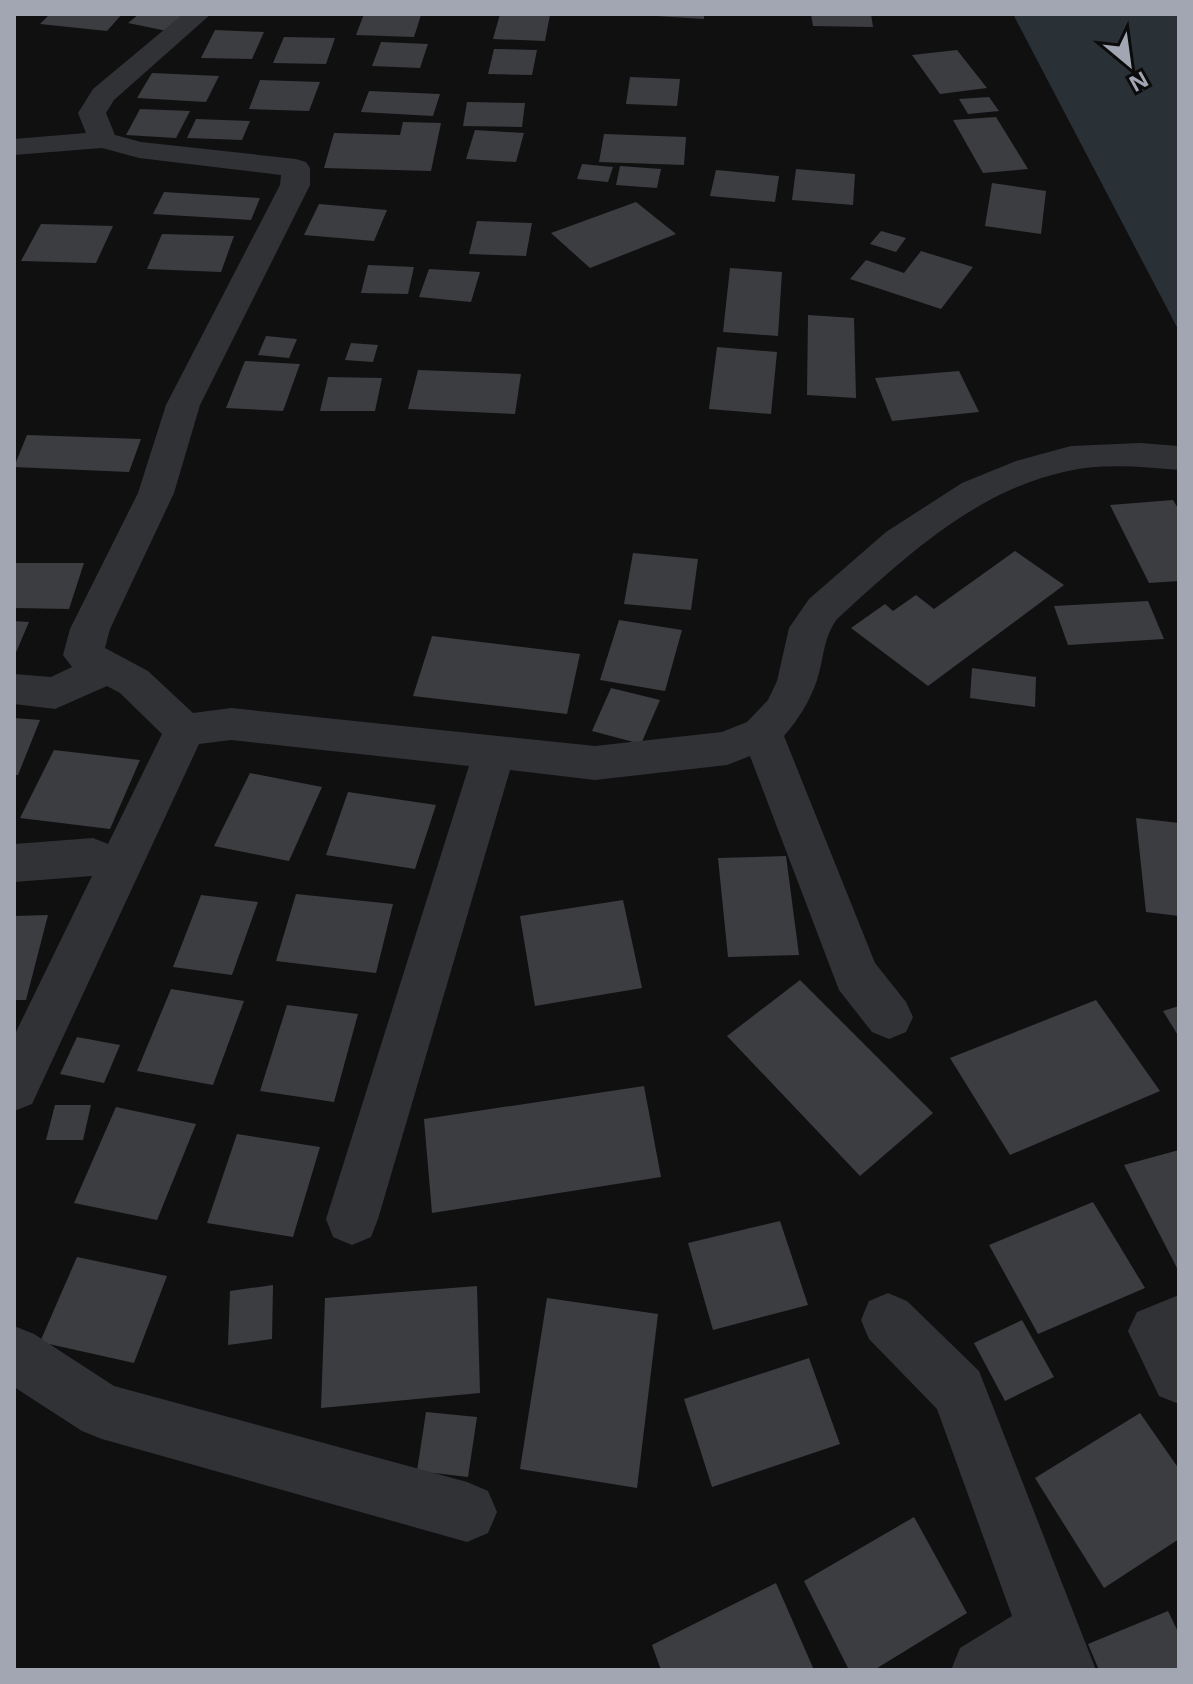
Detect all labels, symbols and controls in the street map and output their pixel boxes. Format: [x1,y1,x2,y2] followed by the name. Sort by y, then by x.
[1089,24,1169,104] north arrow
[1124,65,1154,100] text: N

